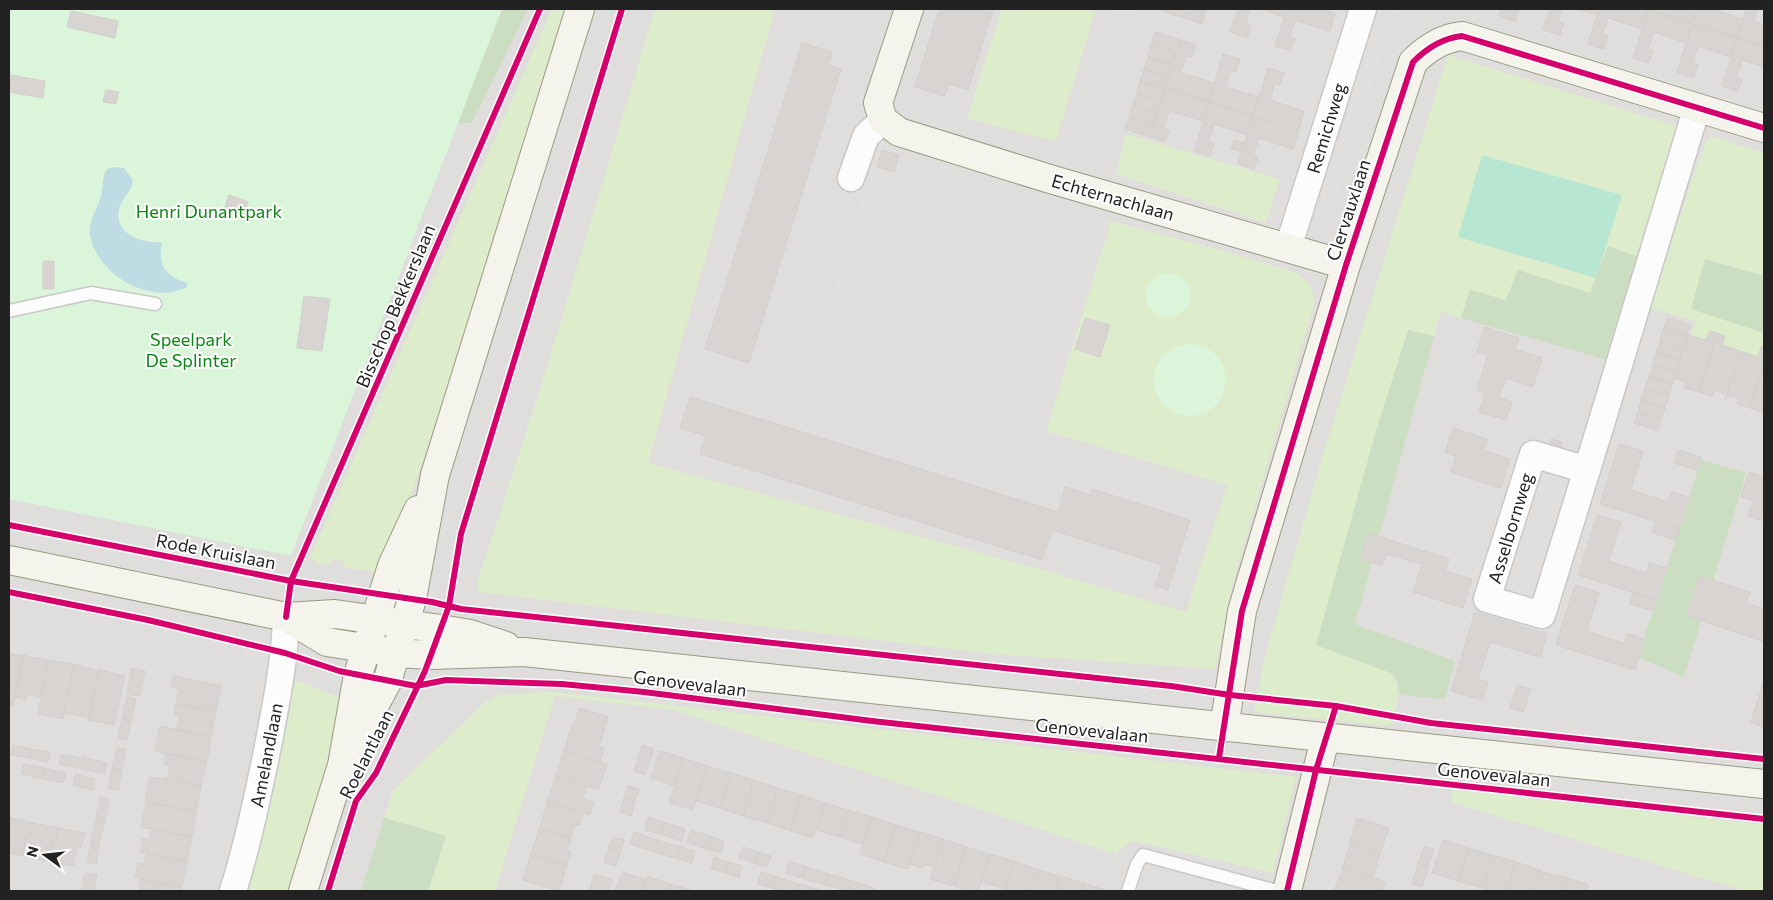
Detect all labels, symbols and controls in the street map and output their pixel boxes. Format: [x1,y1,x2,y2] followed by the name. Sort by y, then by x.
[1302,80,1350,176] street label: Remichweg
[1321,156,1375,264] street label: Clervauxlaan
[1049,169,1177,225] street label: Echternachlaan
[136,200,282,222] park label: Henri Dunantpark
[351,221,439,391] street label: Bisschop Bekkerslaan
[146,328,236,371] park label: Speelpark De Splinter
[1483,470,1537,586] street label: Asselbornweg
[154,529,278,573] street label: Rode Kruislaan
[632,665,748,701] street label: Genovevalaan
[245,701,287,809] street label: Amelandlaan
[334,706,398,802] street label: Roelantlaan
[1034,713,1150,747] street label: Genovevalaan
[1436,757,1552,791] street label: Genovevalaan
[20,830,70,880] north arrow
[22,844,42,859] text: N

